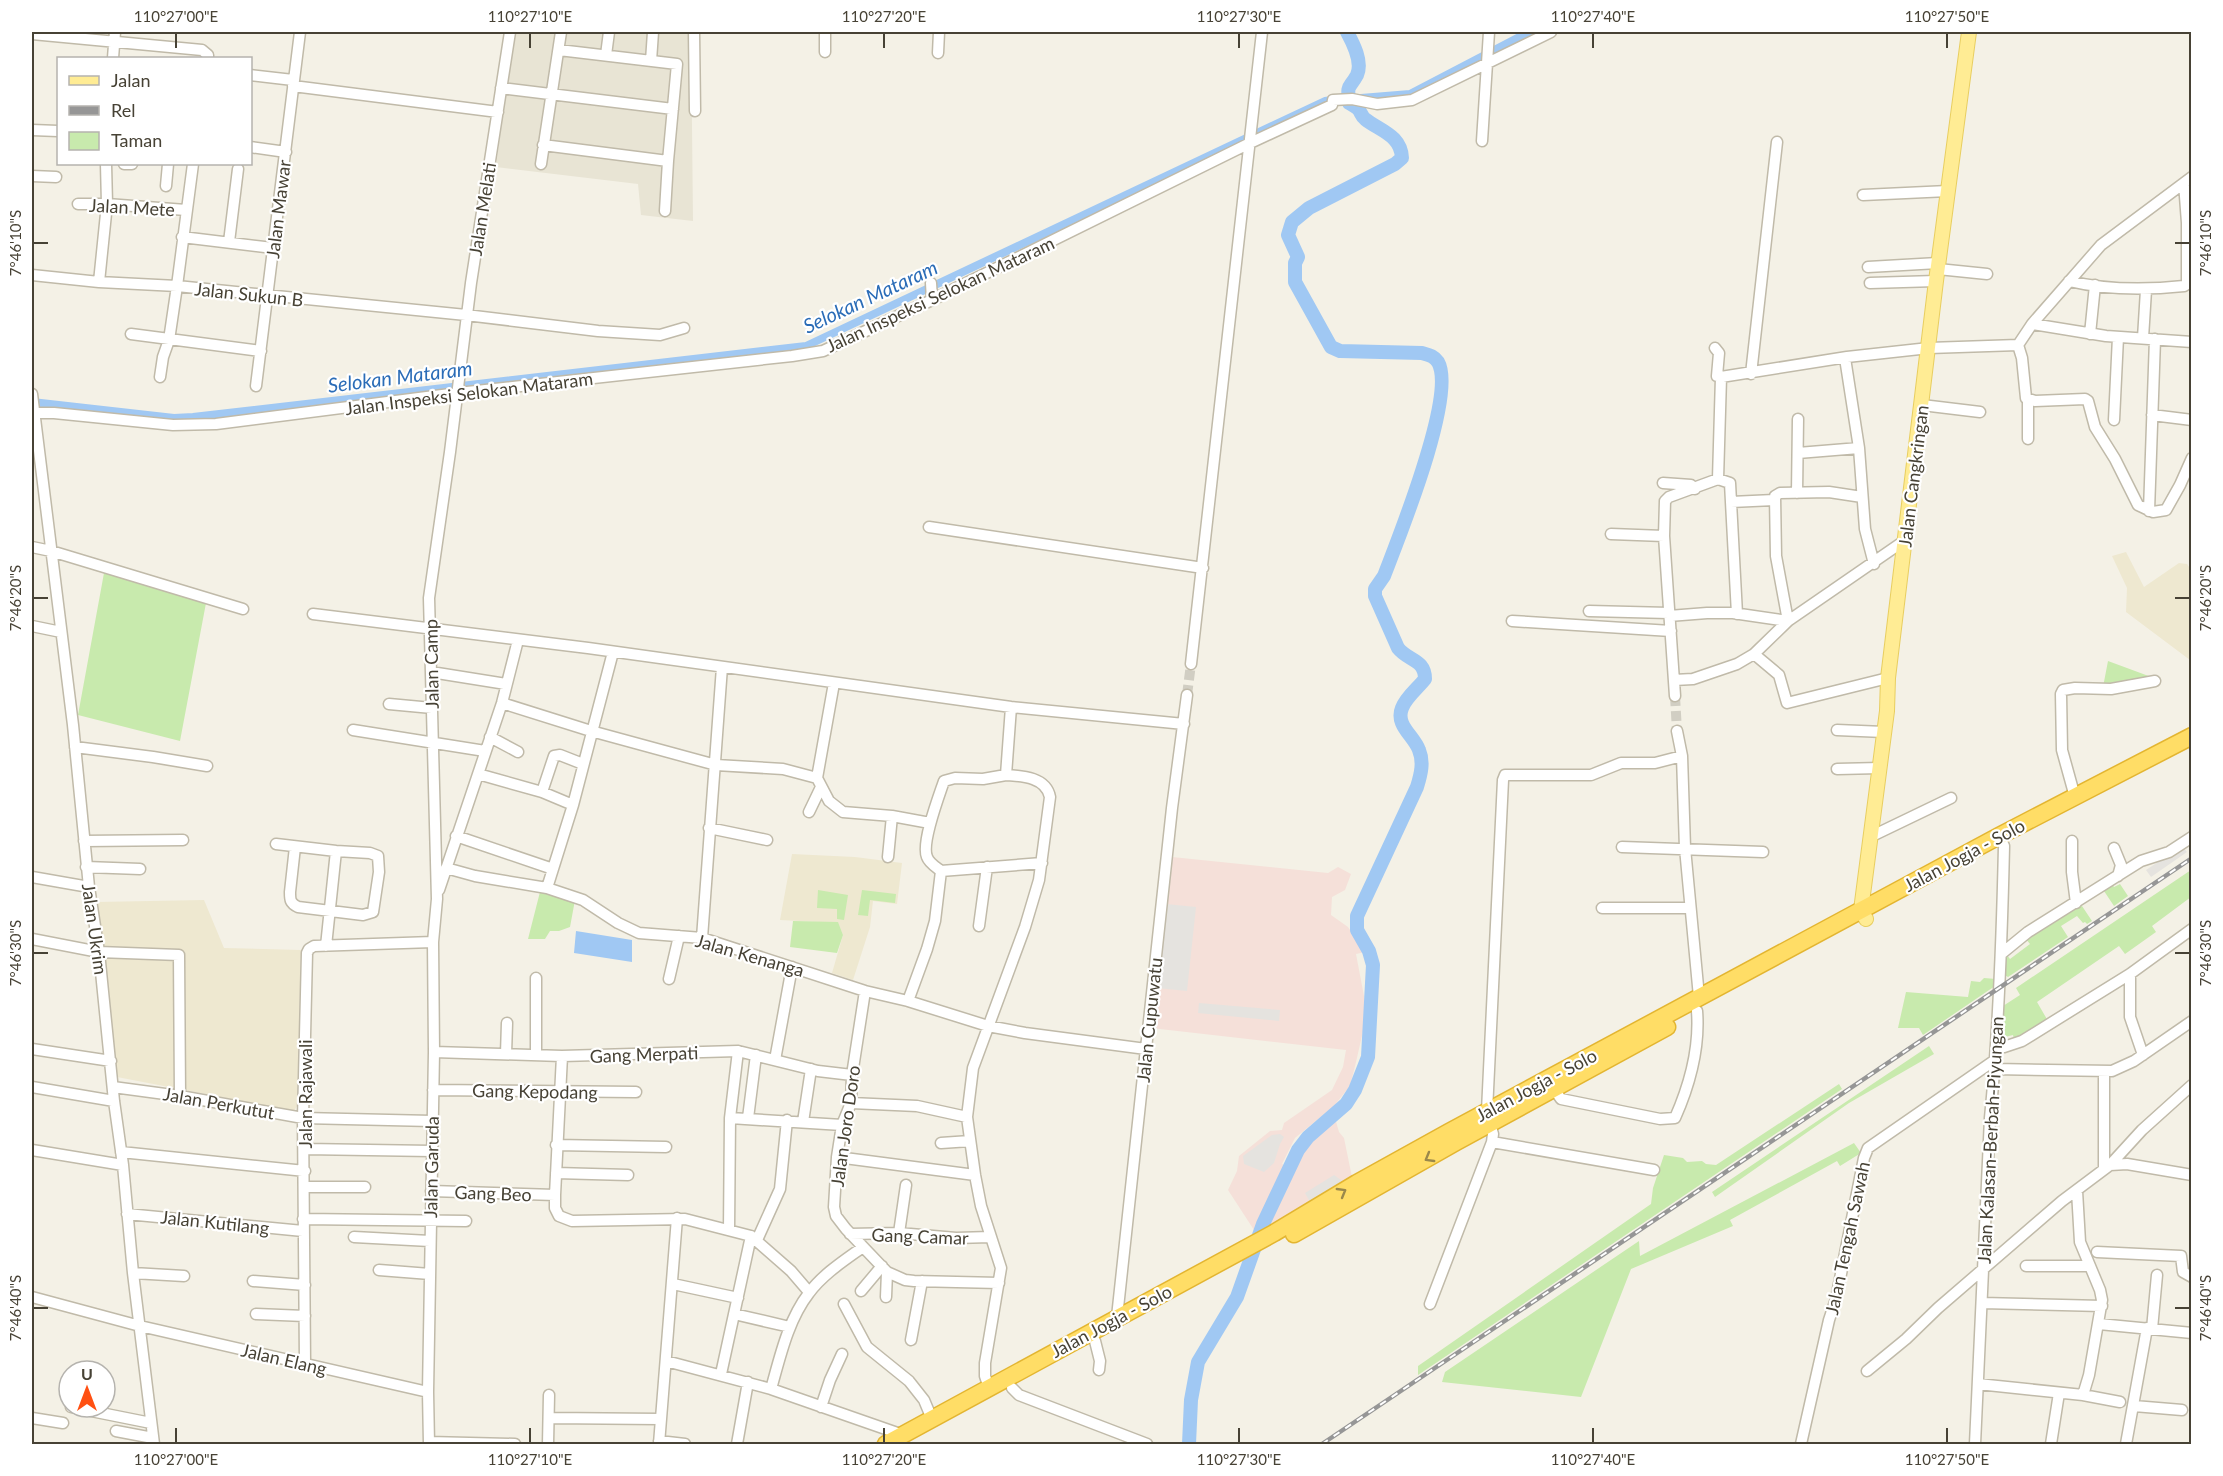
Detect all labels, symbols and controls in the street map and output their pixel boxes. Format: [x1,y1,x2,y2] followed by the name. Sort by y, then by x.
[134,7,218,25] text: 110°27'00"E
[488,7,572,25] text: 110°27'10"E
[842,7,926,25] text: 110°27'20"E
[1197,7,1281,25] text: 110°27'30"E
[1551,7,1635,25] text: 110°27'40"E
[1905,7,1989,25] text: 110°27'50"E
[57,57,252,165] legend
[111,69,150,91] text: Jalan
[111,99,135,121] text: Rel
[111,129,162,151] text: Taman
[261,158,295,259] street label: Jalan Mawar
[464,161,500,257] street label: Jalan Melati
[89,194,175,220] street label: Jalan Mete
[6,210,24,276] text: 7°46'10"S
[2196,210,2214,276] text: 7°46'10"S
[822,231,1058,357] street label: Jalan Inspeksi Selokan Mataram
[799,254,941,338] water label: Selokan Mataram
[194,277,304,311] street label: Jalan Sukun B
[326,355,474,397] water label: Selokan Mataram
[344,367,594,419] street label: Jalan Inspeksi Selokan Mataram
[1893,404,1933,548] street label: Jalan Cangkringan
[6,565,24,631] text: 7°46'20"S
[2196,565,2214,631] text: 7°46'20"S
[419,619,443,709] street label: Jalan Camp
[1900,814,2028,896] street label: Jalan Jogja - Solo
[78,882,112,976] street label: Jalan Ukrim
[6,920,24,986] text: 7°46'30"S
[2196,920,2214,986] text: 7°46'30"S
[693,929,807,981] street label: Jalan Kenanga
[1132,956,1166,1084] street label: Jalan Cupuwatu
[1973,1016,2007,1264] street label: Jalan Kalasan-Berbah-Piyungan
[294,1040,316,1148] street label: Jalan Rajawali
[589,1041,699,1067] street label: Gang Merpati
[1472,1044,1600,1126] street label: Jalan Jogja - Solo
[826,1064,864,1188] street label: Jalan Joro Doro
[472,1079,598,1103] street label: Gang Kepodang
[162,1082,277,1124] street label: Jalan Perkutut
[419,1116,443,1218] street label: Jalan Garuda
[1425,1150,1435,1162] one-way arrow
[1820,1159,1874,1317] street label: Jalan Tengah Sawah
[454,1181,532,1205] street label: Gang Beo
[1336,1187,1346,1199] one-way arrow
[160,1205,270,1239] street label: Jalan Kutilang
[871,1223,969,1249] street label: Gang Camar
[6,1275,24,1341] text: 7°46'40"S
[2196,1275,2214,1341] text: 7°46'40"S
[1047,1280,1175,1362] street label: Jalan Jogja - Solo
[239,1339,329,1379] street label: Jalan Elang
[57,1359,117,1419] north arrow
[81,1364,93,1383] text: U
[134,1450,218,1468] text: 110°27'00"E
[488,1450,572,1468] text: 110°27'10"E
[842,1450,926,1468] text: 110°27'20"E
[1197,1450,1281,1468] text: 110°27'30"E
[1551,1450,1635,1468] text: 110°27'40"E
[1905,1450,1989,1468] text: 110°27'50"E

